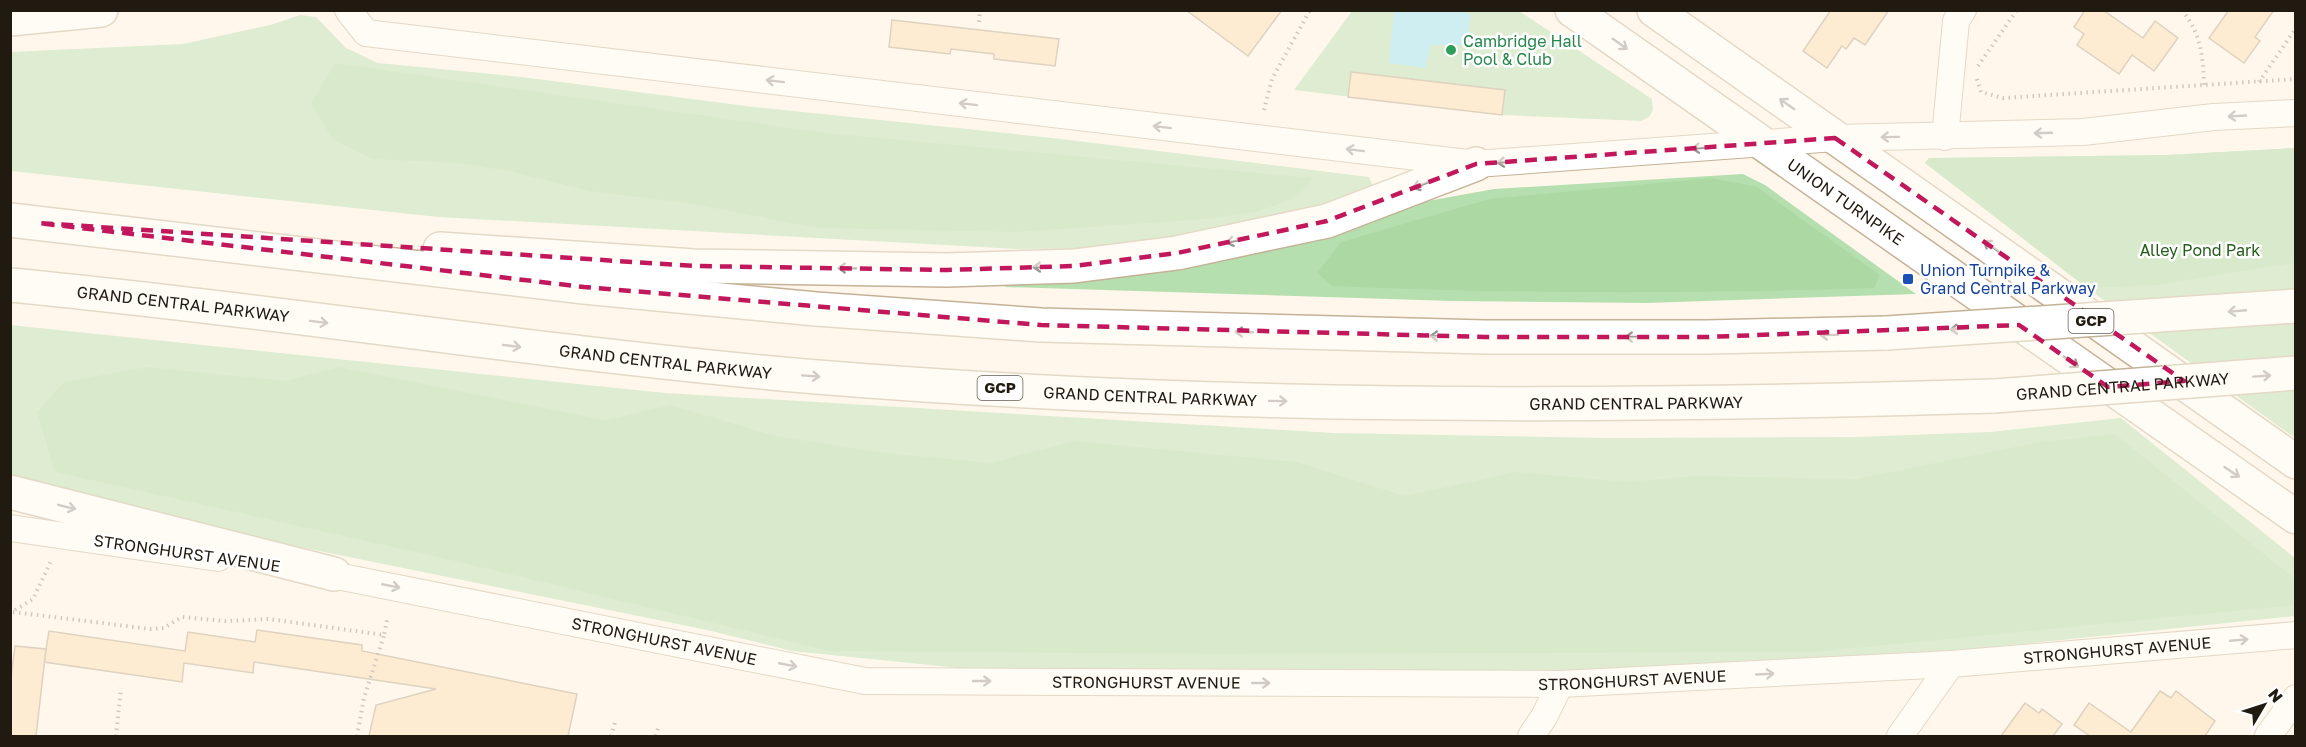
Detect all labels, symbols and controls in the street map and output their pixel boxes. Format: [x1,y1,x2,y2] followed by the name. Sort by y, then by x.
[1463,31,1582,69] place label: Cambridge Hall Pool & Club
[1611,38,1627,50] one-way arrow
[1444,43,1458,57] marker: Cambridge Hall Pool & Club
[765,75,785,86] one-way arrow
[959,98,979,109] one-way arrow
[1780,98,1796,110] one-way arrow
[2228,111,2248,122] one-way arrow
[1152,121,1172,132] one-way arrow
[2033,128,2053,139] one-way arrow
[1881,132,1901,143] one-way arrow
[1691,143,1711,154] one-way arrow
[1346,144,1366,155] one-way arrow
[1783,154,1908,249] street label: UNION TURNPIKE
[1497,157,1517,168] one-way arrow
[1413,180,1431,191] one-way arrow
[1226,235,1245,247] one-way arrow
[1983,240,1999,252] one-way arrow
[2140,240,2260,260] park label: Alley Pond Park
[1920,260,2096,298] place label: Union Turnpike & Grand Central Parkway
[1033,261,1053,272] one-way arrow
[838,262,858,274] one-way arrow
[1901,272,1915,286] marker: Union Turnpike & Grand Central Parkway
[76,282,291,326] street label: GRAND CENTRAL PARKWAY
[2228,306,2248,317] one-way arrow
[2068,309,2114,333] road number: GCP
[308,317,328,328] one-way arrow
[1949,324,1969,335] one-way arrow
[1234,326,1254,337] one-way arrow
[1819,329,1839,340] one-way arrow
[1429,330,1449,342] one-way arrow
[1624,331,1644,343] one-way arrow
[502,340,522,351] one-way arrow
[558,340,773,383] street label: GRAND CENTRAL PARKWAY
[2063,356,2079,368] one-way arrow
[2015,368,2231,404] street label: GRAND CENTRAL PARKWAY
[2251,370,2271,381] one-way arrow
[800,371,820,382] one-way arrow
[978,376,1022,400] road number: GCP
[1043,382,1258,410] street label: GRAND CENTRAL PARKWAY
[1529,392,1744,414] street label: GRAND CENTRAL PARKWAY
[1268,395,1288,407] one-way arrow
[2223,466,2240,478] one-way arrow
[57,501,76,513] one-way arrow
[92,530,282,576] street label: STRONGHURST AVENUE
[381,581,401,592] one-way arrow
[570,613,759,669] street label: STRONGHURST AVENUE
[2022,632,2212,668] street label: STRONGHURST AVENUE
[2229,634,2249,645] one-way arrow
[778,660,798,671] one-way arrow
[1538,666,1727,694] street label: STRONGHURST AVENUE
[1755,668,1775,679] one-way arrow
[1052,672,1240,693] street label: STRONGHURST AVENUE
[971,675,991,687] one-way arrow
[2234,675,2294,735] north arrow
[1250,677,1270,689] one-way arrow
[2264,685,2287,707] text: N

